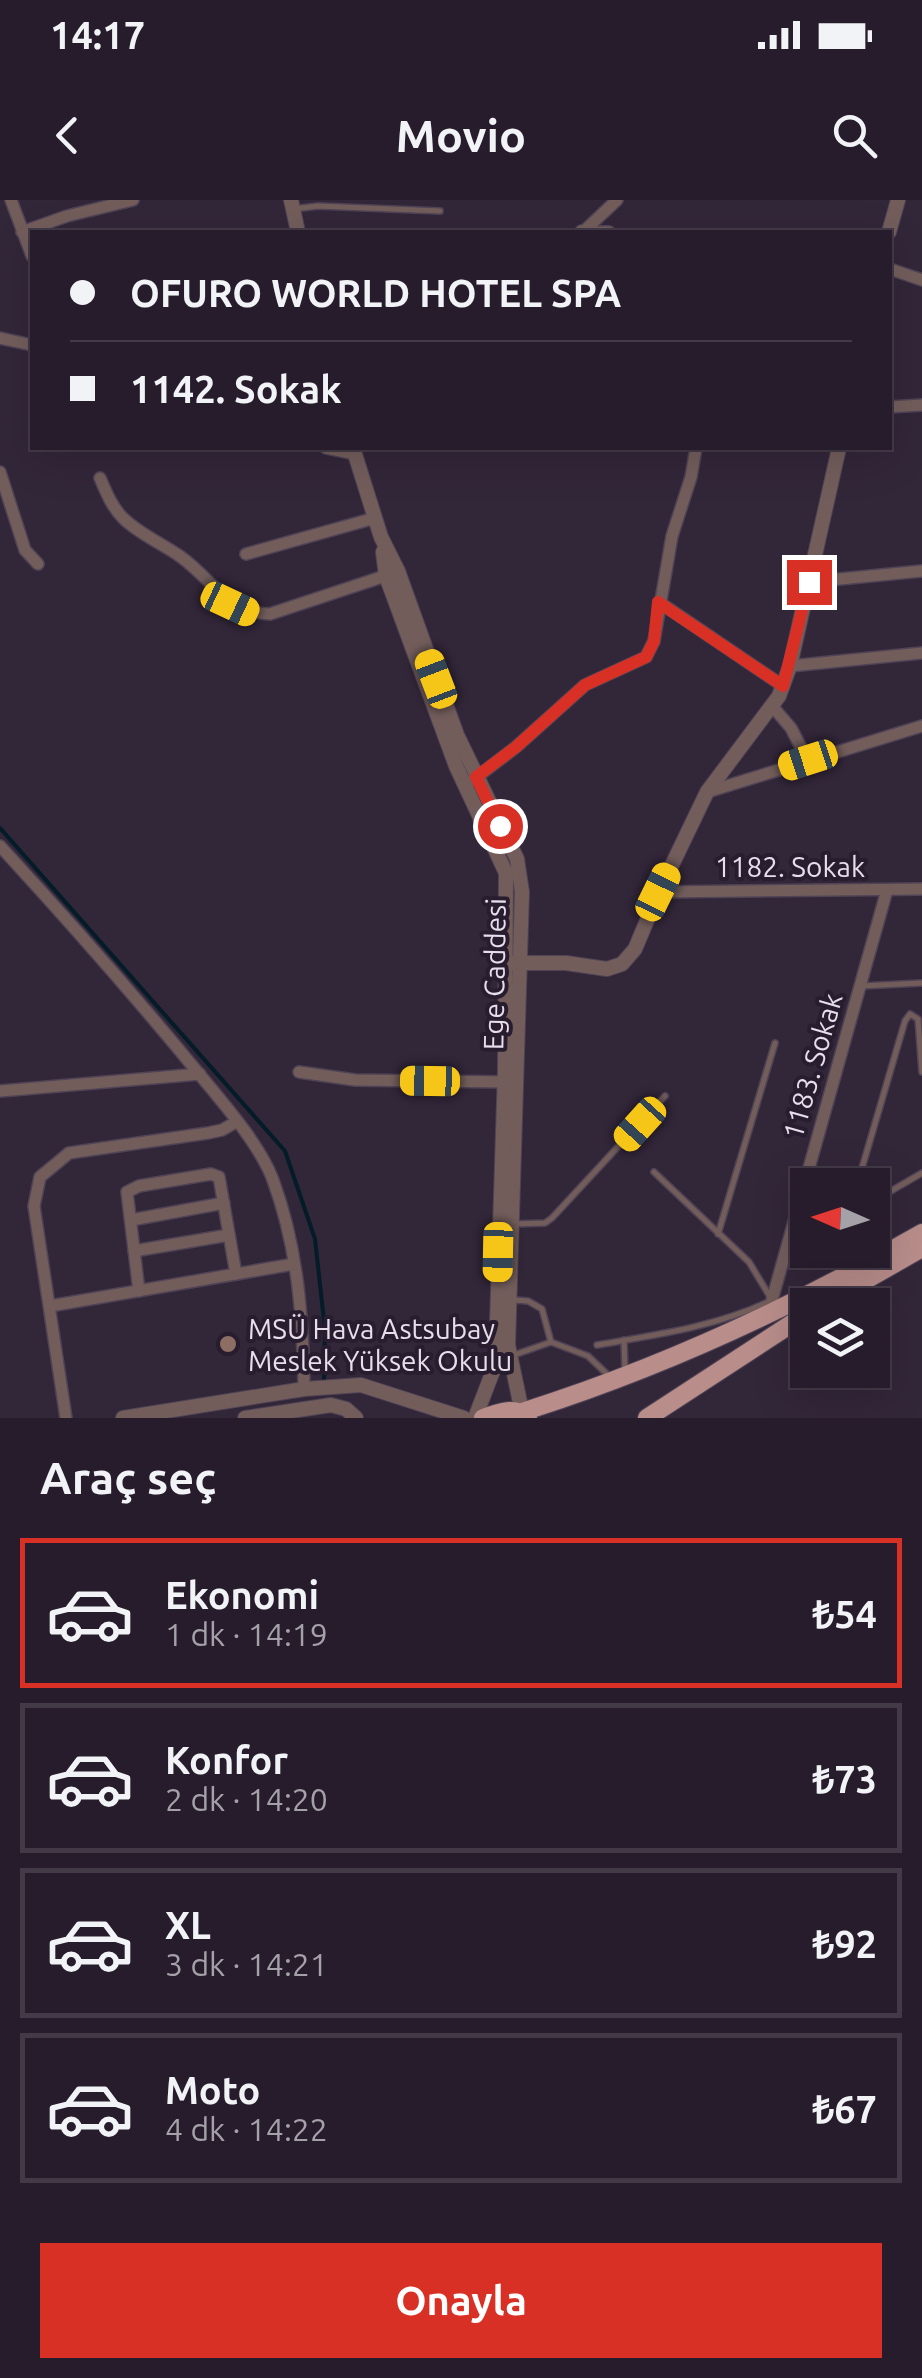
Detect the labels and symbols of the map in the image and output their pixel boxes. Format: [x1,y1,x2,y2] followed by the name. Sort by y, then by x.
[787,560,832,605] route end
[196,578,264,630] car
[411,646,461,712] car
[775,736,841,784] car
[478,804,523,849] route start
[715,851,865,882] street label: 1182. Sokak
[631,858,685,926] car
[477,898,511,1050] street label: Ege Caddesi
[776,990,848,1142] street label: 1183. Sokak
[400,1065,460,1097] car
[609,1092,671,1156] car
[790,1168,890,1268] north arrow
[482,1222,514,1282] car
[248,1313,512,1376] place label: MSÜ Hava Astsubay Meslek Yüksek Okulu
[217,1333,239,1355] marker: MSÜ Hava Astsubay Meslek Yüksek Okulu

